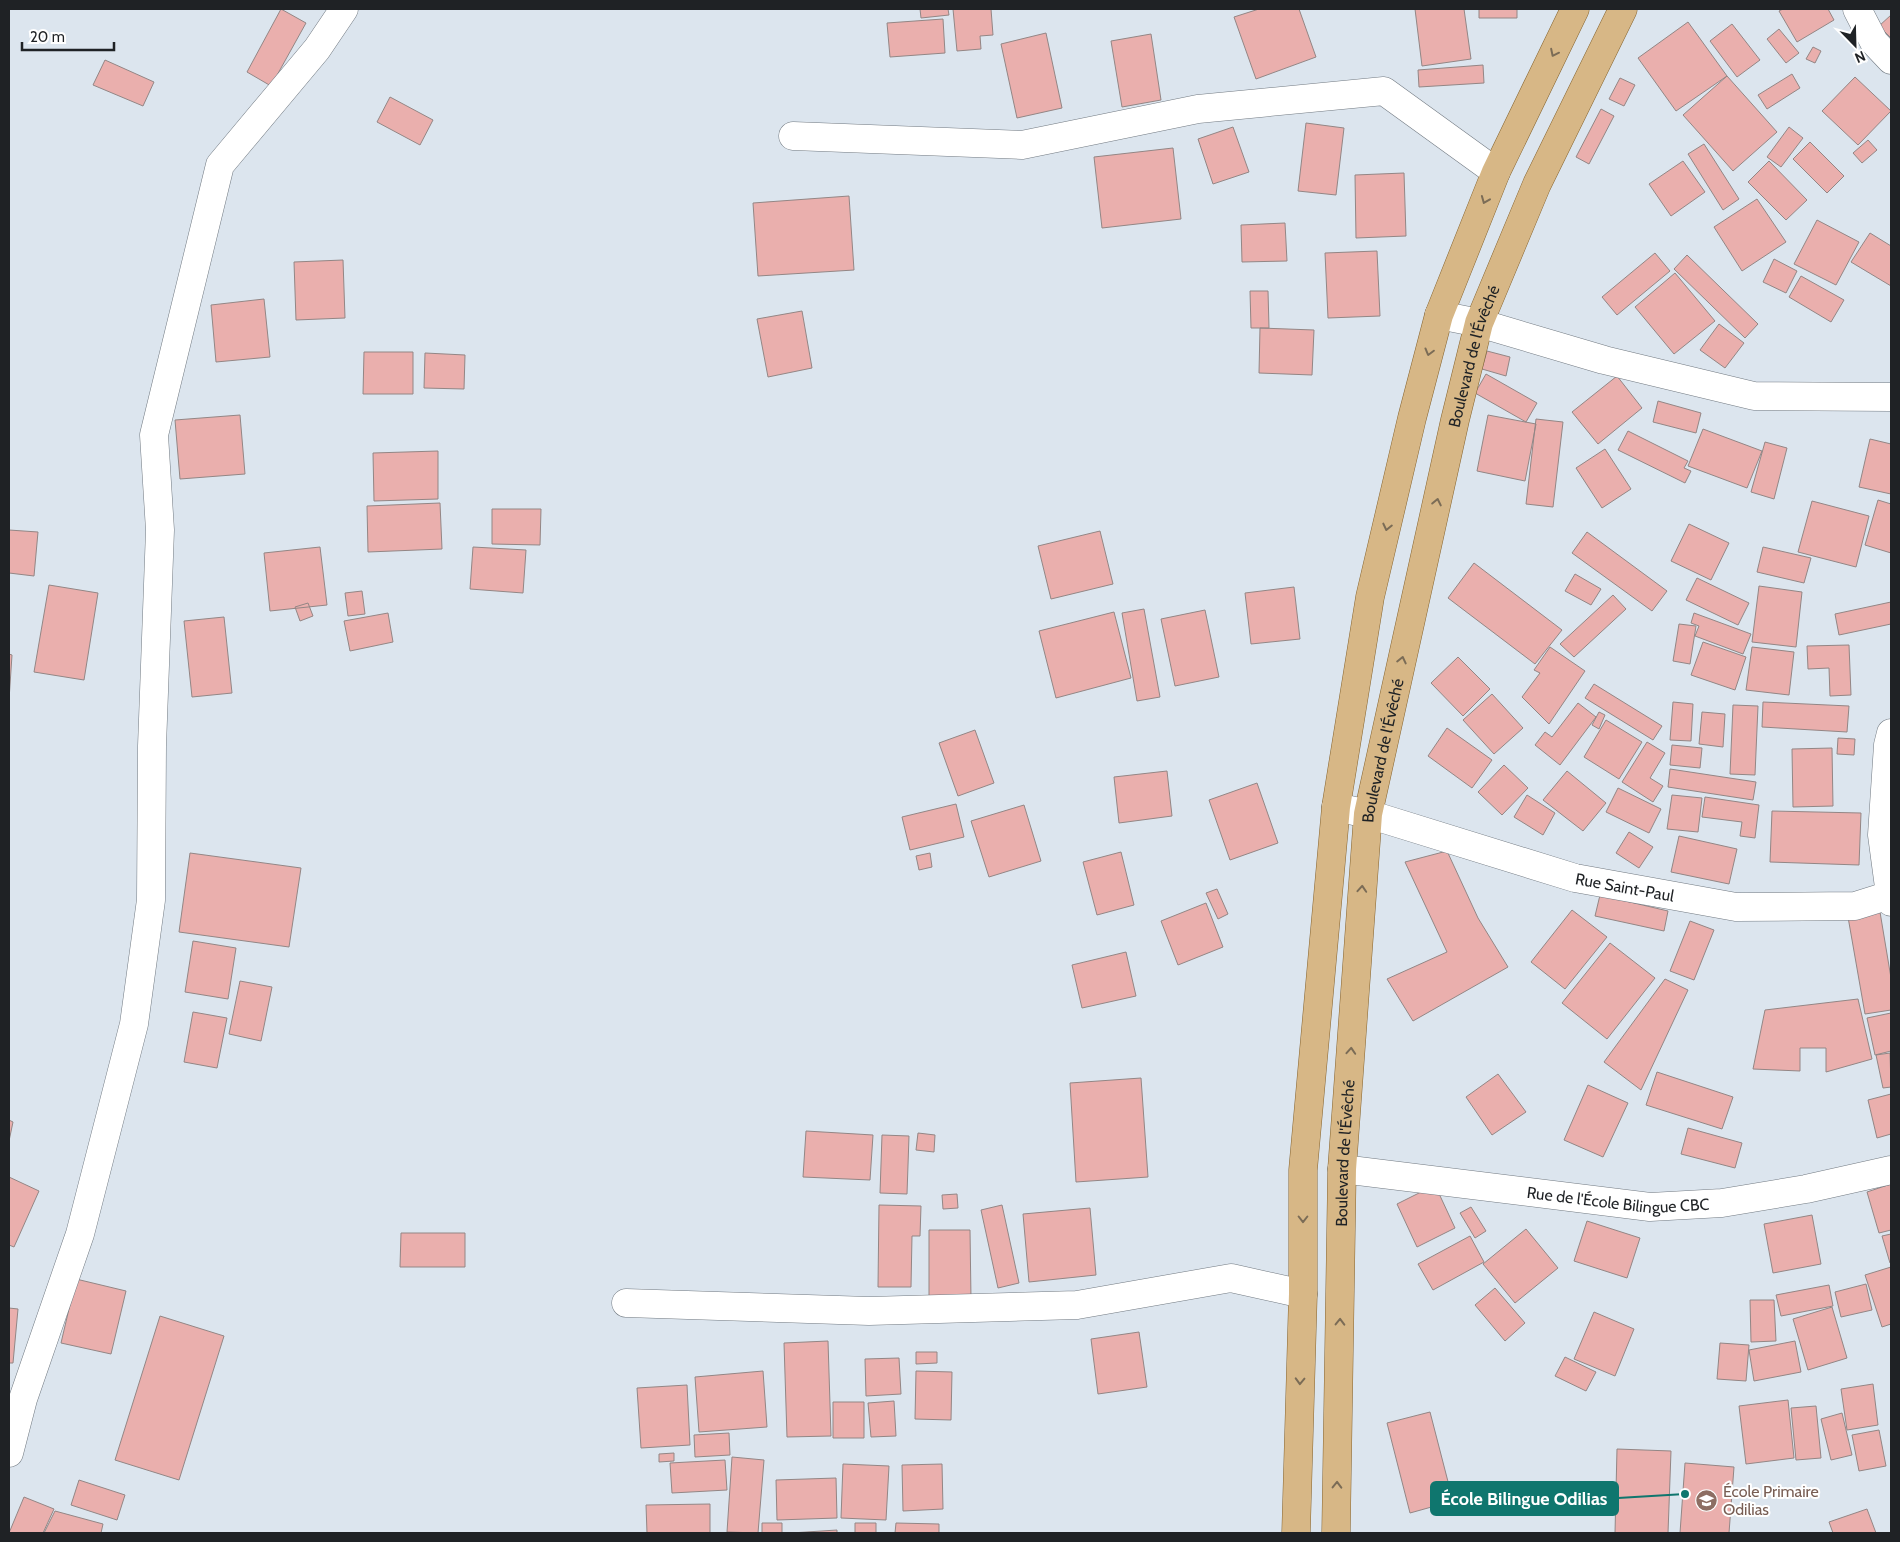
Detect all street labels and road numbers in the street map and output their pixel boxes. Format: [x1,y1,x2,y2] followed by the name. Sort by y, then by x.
[1445,282,1504,429] street label: Boulevard de l'Évêché
[1358,677,1408,823] street label: Boulevard de l'Évêché
[1574,869,1676,906] street label: Rue Saint-Paul
[1332,1079,1359,1227] street label: Boulevard de l'Évêché
[1526,1183,1710,1217] street label: Rue de l'École Bilingue CBC

